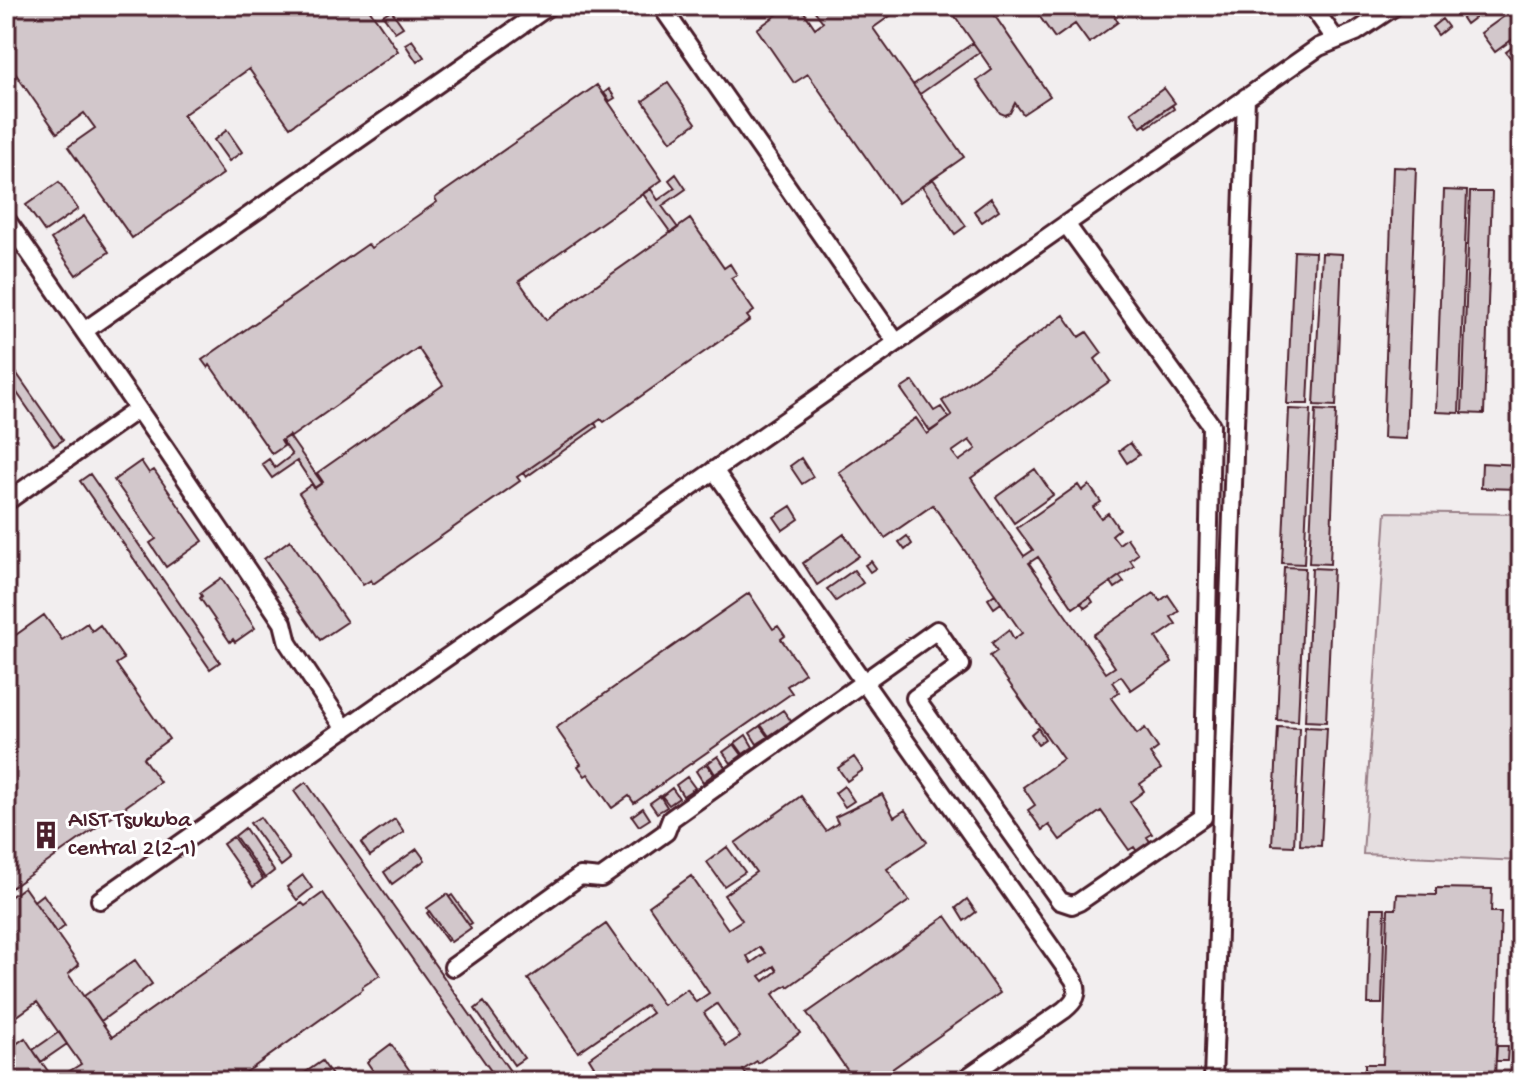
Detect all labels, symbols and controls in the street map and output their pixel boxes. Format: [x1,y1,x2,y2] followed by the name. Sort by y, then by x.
[68,807,197,864] place label: AIST Tsukuba central 2(2-1)
[31,820,61,850] building icon: AIST Tsukuba central 2(2-1)

